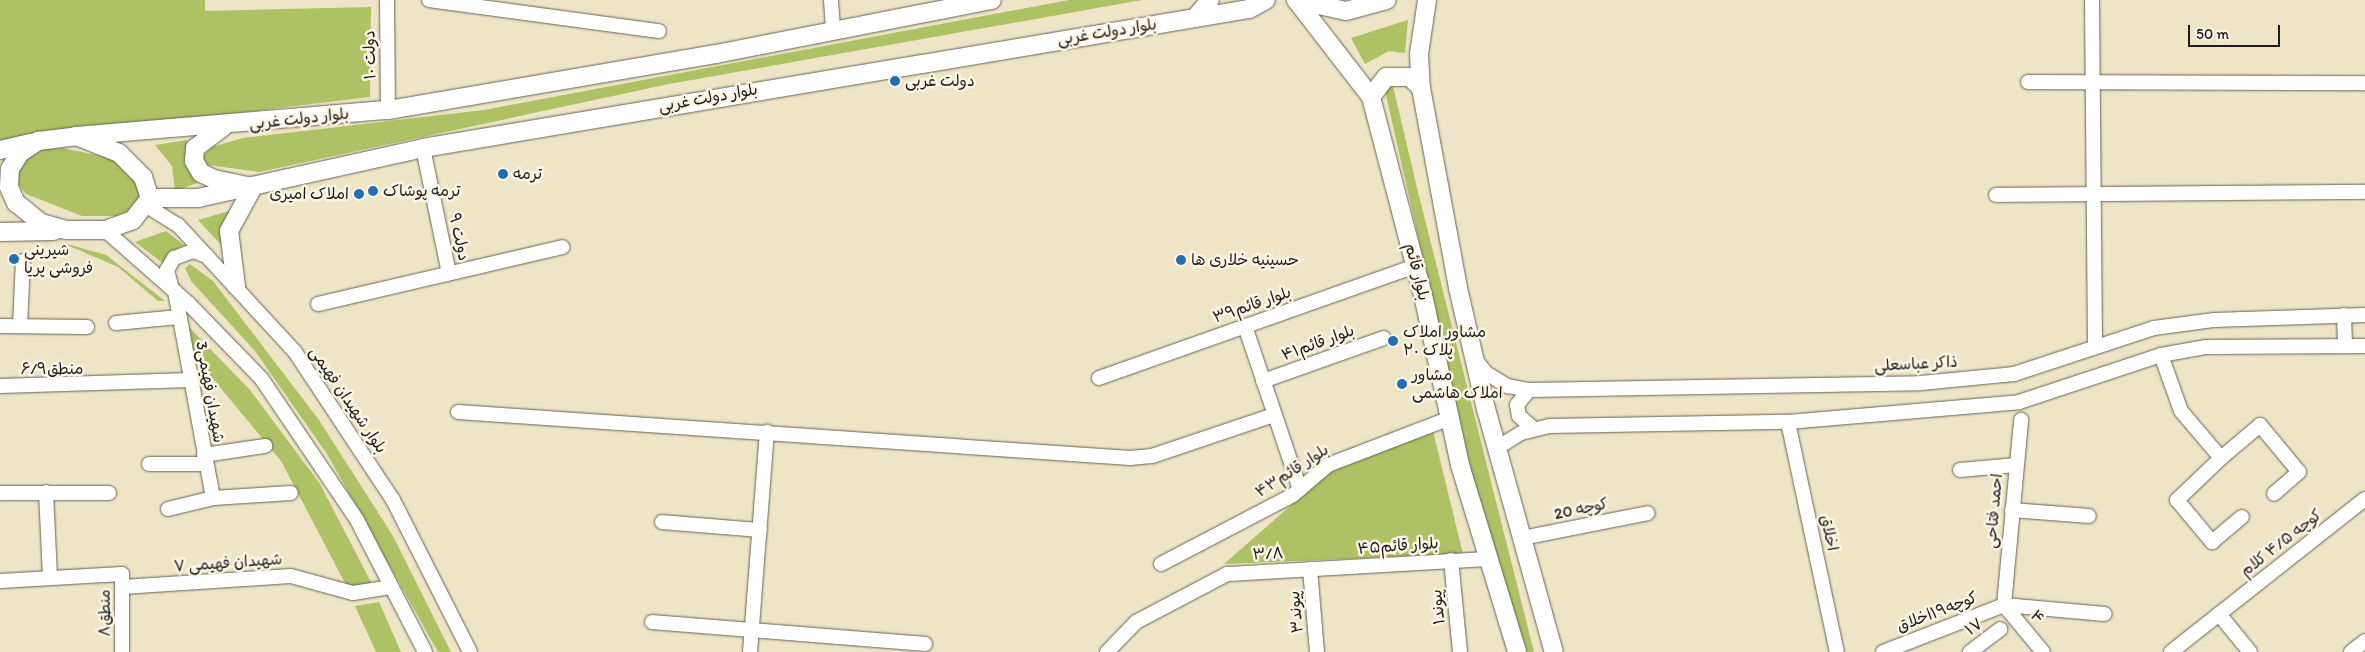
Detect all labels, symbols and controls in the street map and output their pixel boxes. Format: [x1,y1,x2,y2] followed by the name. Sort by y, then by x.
[1056,15,1158,49] street label: بلوار دولت غربی
[2190,15,2282,47] scale bar
[2196,25,2229,43] text: 50 m
[360,30,380,80] street label: ۱۰ دولت
[905,71,975,91] place label: دولت غربی
[889,75,901,87] marker: دولت غربی
[657,80,759,116] street label: بلوار دولت غربی
[248,104,350,134] street label: بلوار دولت غربی
[513,164,542,184] place label: ترمه
[497,168,509,180] marker: ترمه
[383,181,460,201] place label: ترمه پوشاک
[269,184,349,204] place label: املاک امیری
[367,185,379,197] marker: ترمه پوشاک
[353,188,365,200] marker: املاک امیری
[445,211,473,263] street label: ۹ دولت
[24,240,93,278] place label: شیرینی فروشی پریا
[1401,241,1433,303] street label: بلوار قائم
[1191,250,1299,270] place label: حسینیه خلاری ها
[8,253,20,265] marker: شیرینی فروشی پریا
[1175,254,1187,266] marker: حسینیه خلاری ها
[1210,283,1294,327] street label: بلوار قائم۳۹
[1279,321,1357,365] street label: بلوار قائم۴۱
[1403,322,1486,360] place label: مشاور املاک پلاک ۲۰
[1387,335,1399,347] marker: مشاور املاک پلاک ۲۰
[192,340,228,444] street label: 3شهیدان فهیمی
[305,343,391,457] street label: بلوار شهیدان فهیمی
[1874,352,1958,376] street label: ذاکر عباسعلی
[21,359,83,379] street label: منطق۶/۹
[1412,365,1503,403] place label: مشاور املاک هاشمی
[1396,378,1408,390] marker: مشاور املاک هاشمی
[1252,440,1332,502] street label: بلوار قائم۴۳
[1981,473,2007,549] street label: احمد فتاحی
[1552,494,1610,524] street label: کوچه 20
[2236,505,2326,581] street label: کوچه ۴/۵ کلام
[1816,513,1842,553] street label: اخلاق
[1357,534,1439,558] street label: بلوار قائم۴۵
[1252,544,1284,564] street label: ۳/۸
[173,550,283,576] street label: شهیدان فهیمی ۷
[1427,588,1449,626] street label: پیوند۱
[1894,588,1980,636] street label: کوچه۱۹اخلاق
[95,589,115,637] street label: منطق۸
[1285,590,1307,634] street label: پیوند۳
[2026,606,2048,628] street label: ۴
[1961,614,1987,640] street label: ۱۷

